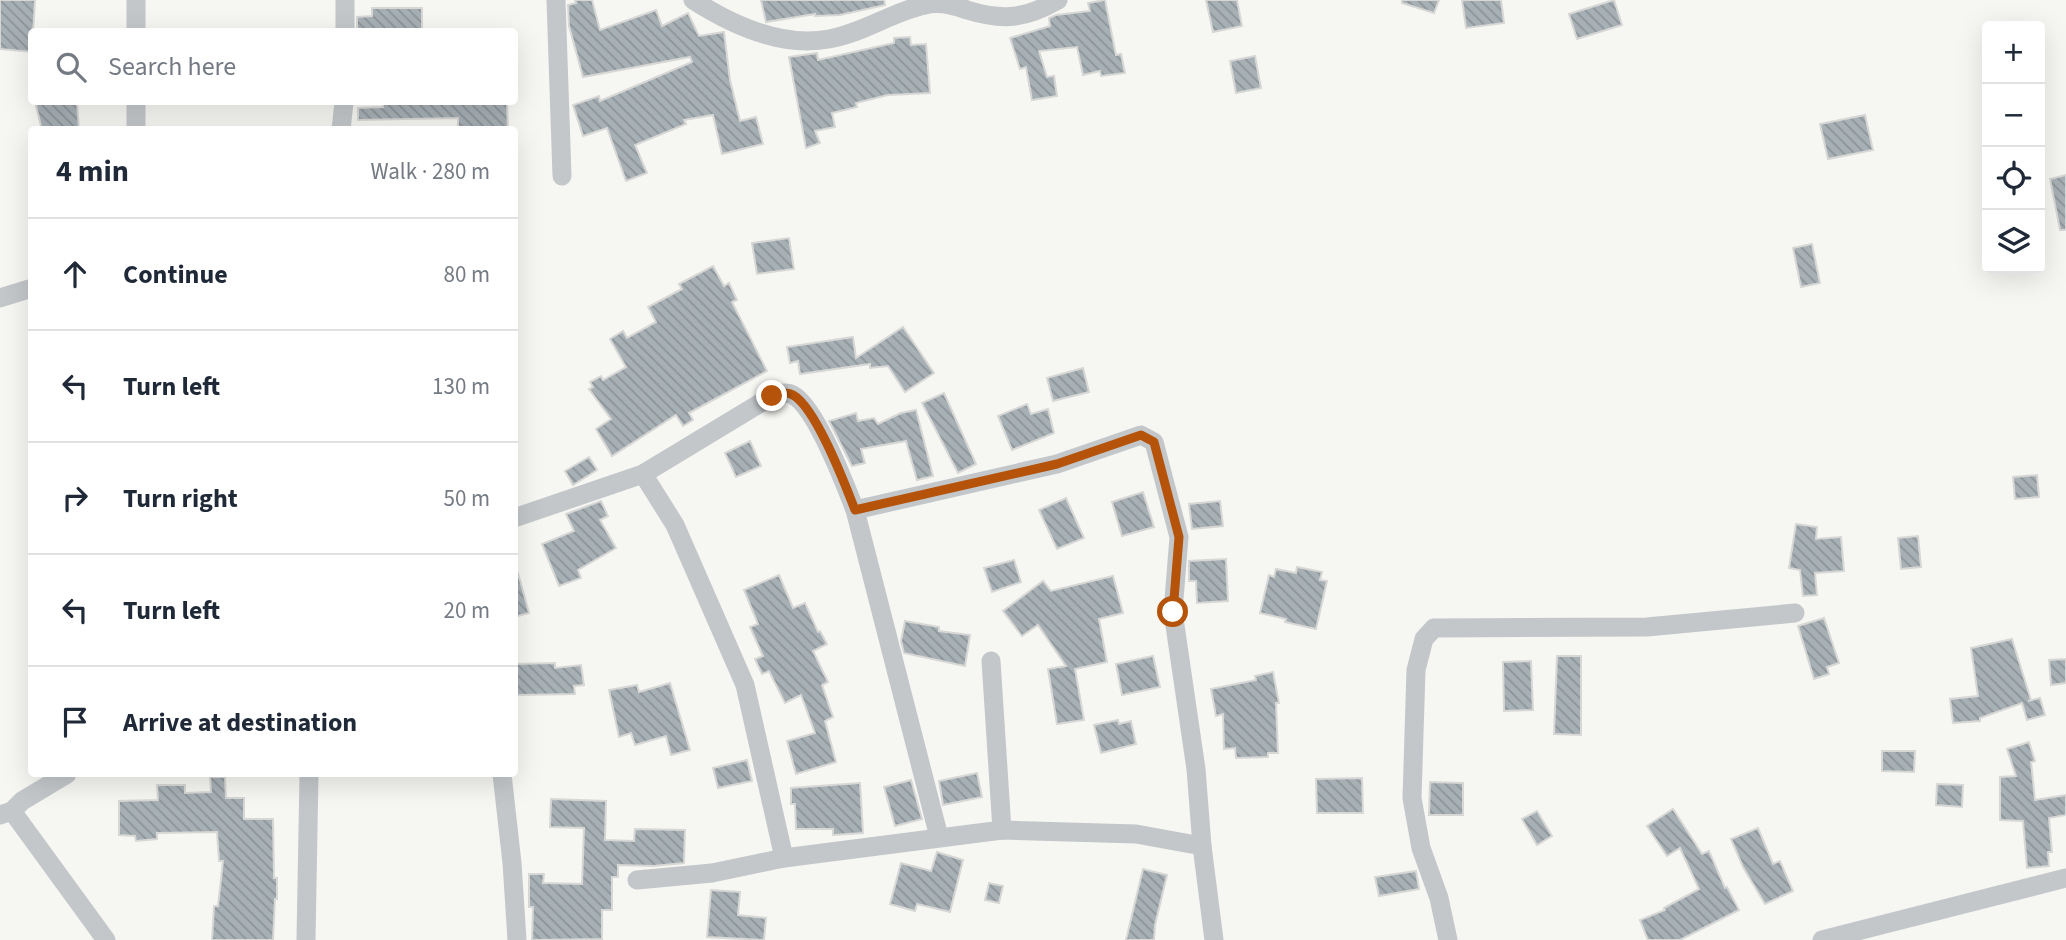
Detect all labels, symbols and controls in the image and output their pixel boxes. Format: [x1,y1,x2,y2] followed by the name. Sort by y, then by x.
[1982,21,2045,273] map controls
[1982,21,2045,84] button: +
[28,28,518,105] search box
[52,48,90,86] icon: search
[108,48,236,85] text: Search here
[1982,84,2045,147] button: −
[1982,147,2045,210] button: locate
[56,150,129,193] text: 4 min
[371,155,490,188] text: Walk · 280 m
[1982,210,2045,273] button: layers
[56,255,94,293] icon: ahead
[123,256,228,293] text: Continue
[443,258,490,291] text: 80 m
[56,367,94,405] icon: left
[123,368,220,405] text: Turn left
[432,370,490,403] text: 130 m
[756,380,787,411] route end
[56,479,94,517] icon: right
[123,480,238,517] text: Turn right
[443,482,490,515] text: 50 m
[56,591,94,629] icon: left
[123,592,220,629] text: Turn left
[443,594,490,627] text: 20 m
[1157,596,1188,627] route start
[56,703,94,741] icon: arrive
[123,704,357,741] text: Arrive at destination

